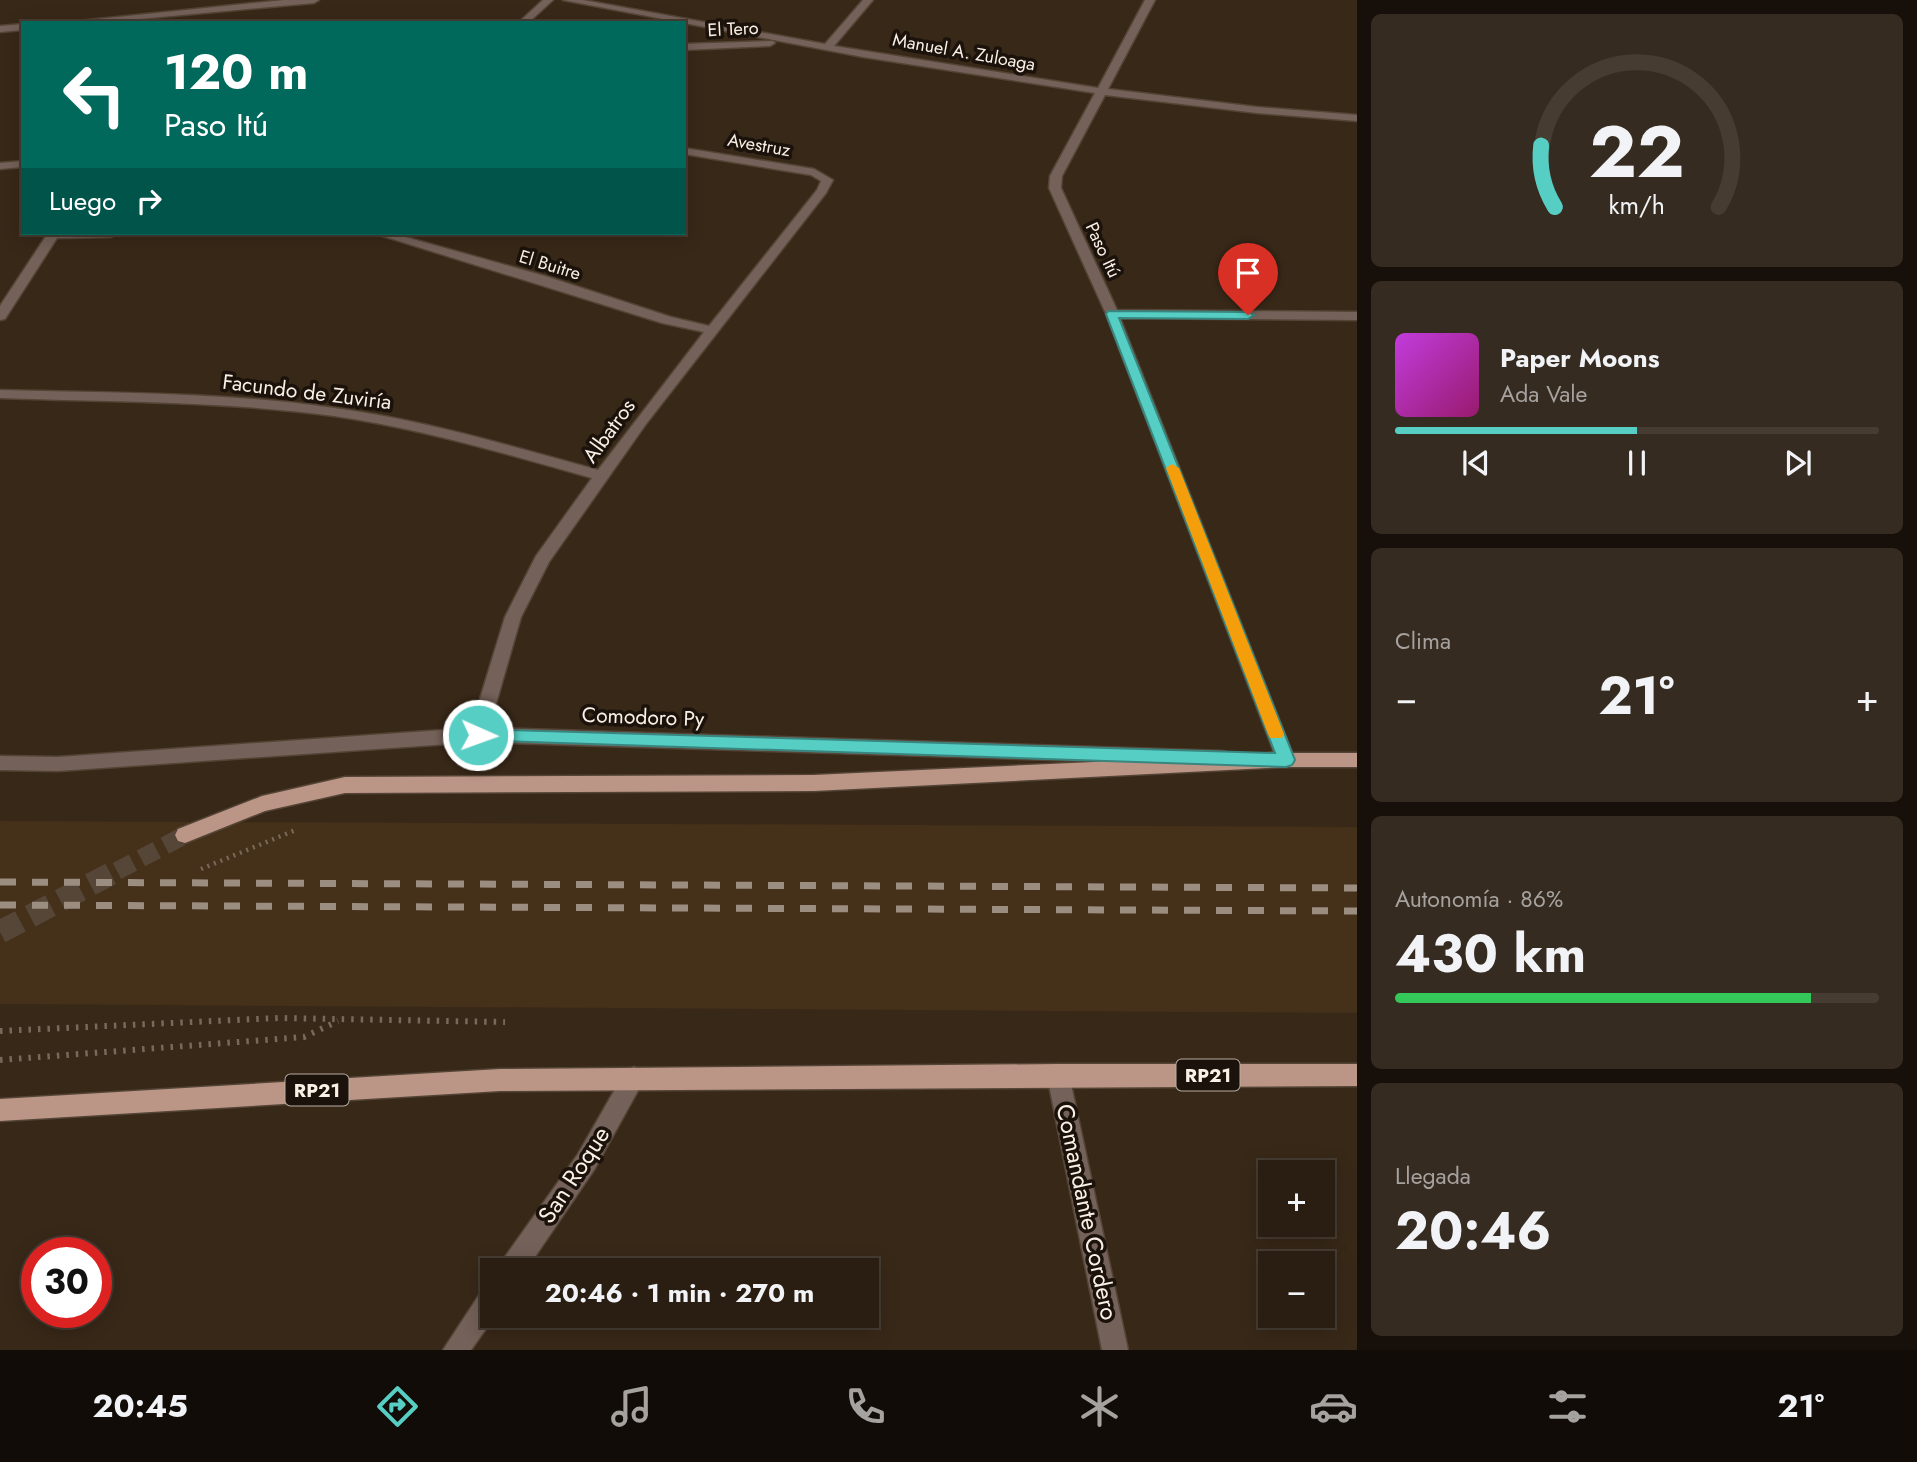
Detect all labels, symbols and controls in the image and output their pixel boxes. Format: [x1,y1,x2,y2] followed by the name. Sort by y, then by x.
[707,15,759,43] street label: El Tero
[891,27,1037,77] street label: Manuel A. Zuloaga
[164,37,308,107] text: 120 m
[49,49,140,140] icon: left
[1589,99,1685,204] text: 22
[164,102,268,148] text: Paso Itú
[726,127,793,163] street label: Avestruz
[49,182,116,220] text: Luego
[130,182,168,220] icon: right
[1609,186,1665,222] text: km/h
[1079,218,1127,282] street label: Paso Itú
[516,243,584,287] street label: El Buitre
[1218,243,1278,315] pin
[1229,254,1267,292] icon: arrive
[1500,339,1660,377] text: Paper Moons
[221,367,393,417] street label: Facundo de Zuviría
[1500,377,1587,411] text: Ada Vale
[576,393,642,469] street label: Albatros
[1457,444,1495,482] icon: previous
[1618,444,1656,482] icon: pause
[1779,444,1817,482] icon: next
[1395,624,1451,658] text: Clima
[1599,658,1675,734] text: 21°
[1395,670,1417,725] text: −
[1856,670,1879,725] text: +
[441,698,515,772] position arrow
[581,700,706,734] street label: Comodoro Py
[1395,882,1563,916] text: Autonomía · 86%
[1395,916,1586,992] text: 430 km
[1176,1060,1240,1091] road number: RP21
[286,1074,348,1106] road number: RP21
[1047,1100,1128,1323] street label: Comandante Cordero
[529,1119,618,1230] street label: San Roque
[1395,1159,1471,1193] text: Llegada
[1258,1160,1335,1328] map controls
[1258,1160,1335,1237] button: +
[1395,1193,1551,1269] text: 20:46
[21,1237,112,1328] speed limit sign: 30
[1258,1251,1335,1328] button: −
[545,1274,814,1312] text: 20:46 · 1 min · 270 m
[373,1382,422,1431] icon: directions
[607,1382,656,1431] icon: music
[841,1382,890,1431] icon: phone
[1075,1382,1124,1431] icon: climate
[1309,1382,1358,1431] icon: car
[1543,1382,1592,1431] icon: filters
[93,1383,188,1429] text: 20:45
[1778,1383,1824,1429] text: 21°

